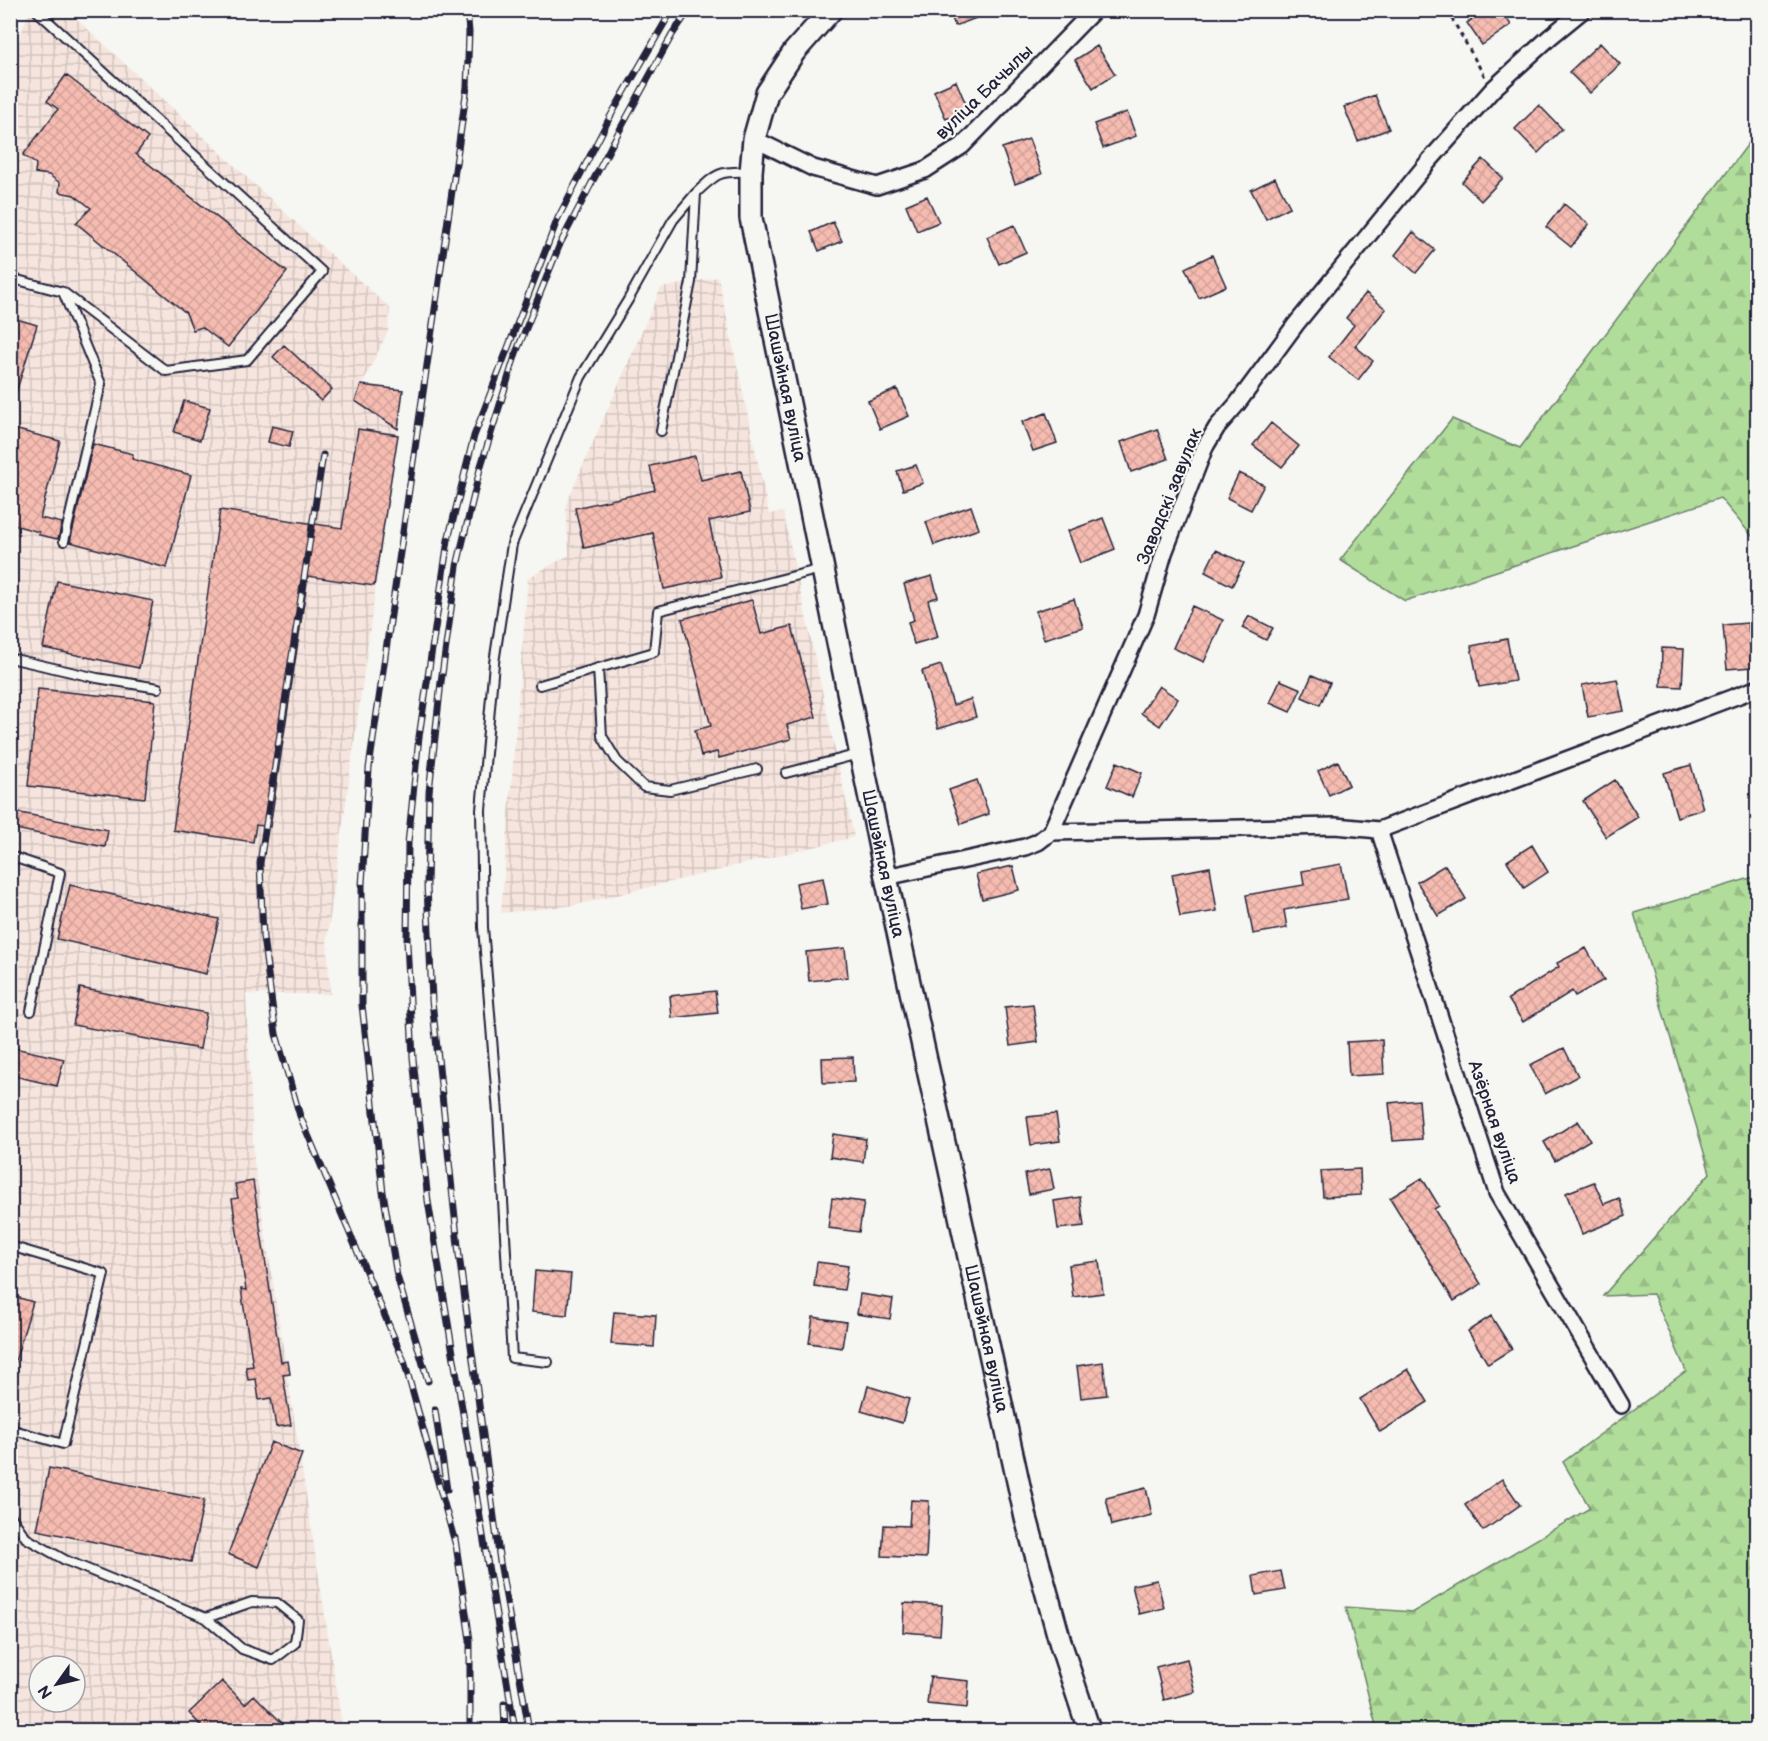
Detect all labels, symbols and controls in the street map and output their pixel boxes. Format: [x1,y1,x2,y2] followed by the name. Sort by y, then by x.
[931,41,1037,144] street label: вуліца Бачылы
[760,312,811,464] street label: Шашэйная вуліца
[1132,424,1207,568] street label: Заводскі завулак
[857,788,909,940] street label: Шашэйная вуліца
[1463,1057,1526,1187] street label: Азёрная вуліца
[960,1263,1013,1415] street label: Шашэйная вуліца
[27,1654,87,1714] north arrow
[35,1681,57,1702] text: N

